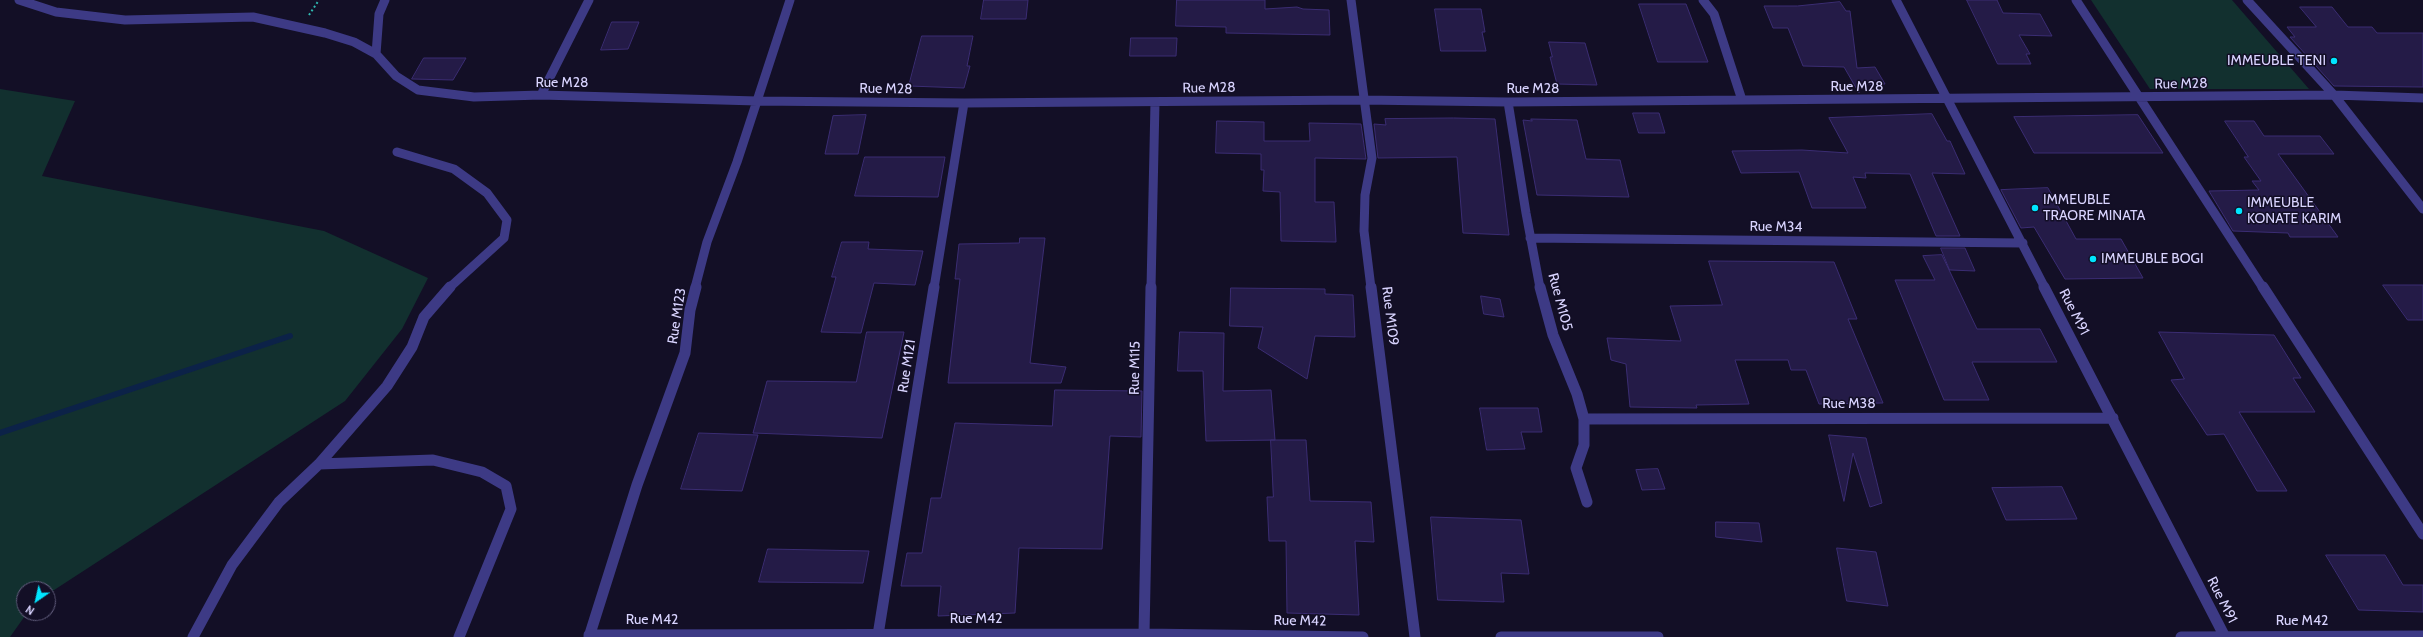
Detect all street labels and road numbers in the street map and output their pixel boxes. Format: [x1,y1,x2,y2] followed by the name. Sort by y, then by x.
[535,75,589,91] street label: Rue M28
[2154,75,2208,93] street label: Rue M28
[1182,79,1236,97] street label: Rue M28
[1830,79,1884,95] street label: Rue M28
[859,80,913,98] street label: Rue M28
[1506,81,1560,97] street label: Rue M28
[1749,218,1803,236] street label: Rue M34
[1544,271,1576,333] street label: Rue M105
[1378,285,1402,347] street label: Rue M109
[2055,286,2093,338] street label: Rue M91
[664,287,690,345] street label: Rue M123
[895,338,919,394] street label: Rue M121
[1126,341,1144,395] street label: Rue M115
[1822,396,1876,412] street label: Rue M38
[2203,574,2241,626] street label: Rue M91
[950,611,1002,627] street label: Rue M42
[626,612,678,628] street label: Rue M42
[1273,612,1327,630] street label: Rue M42
[2276,613,2328,629] street label: Rue M42

